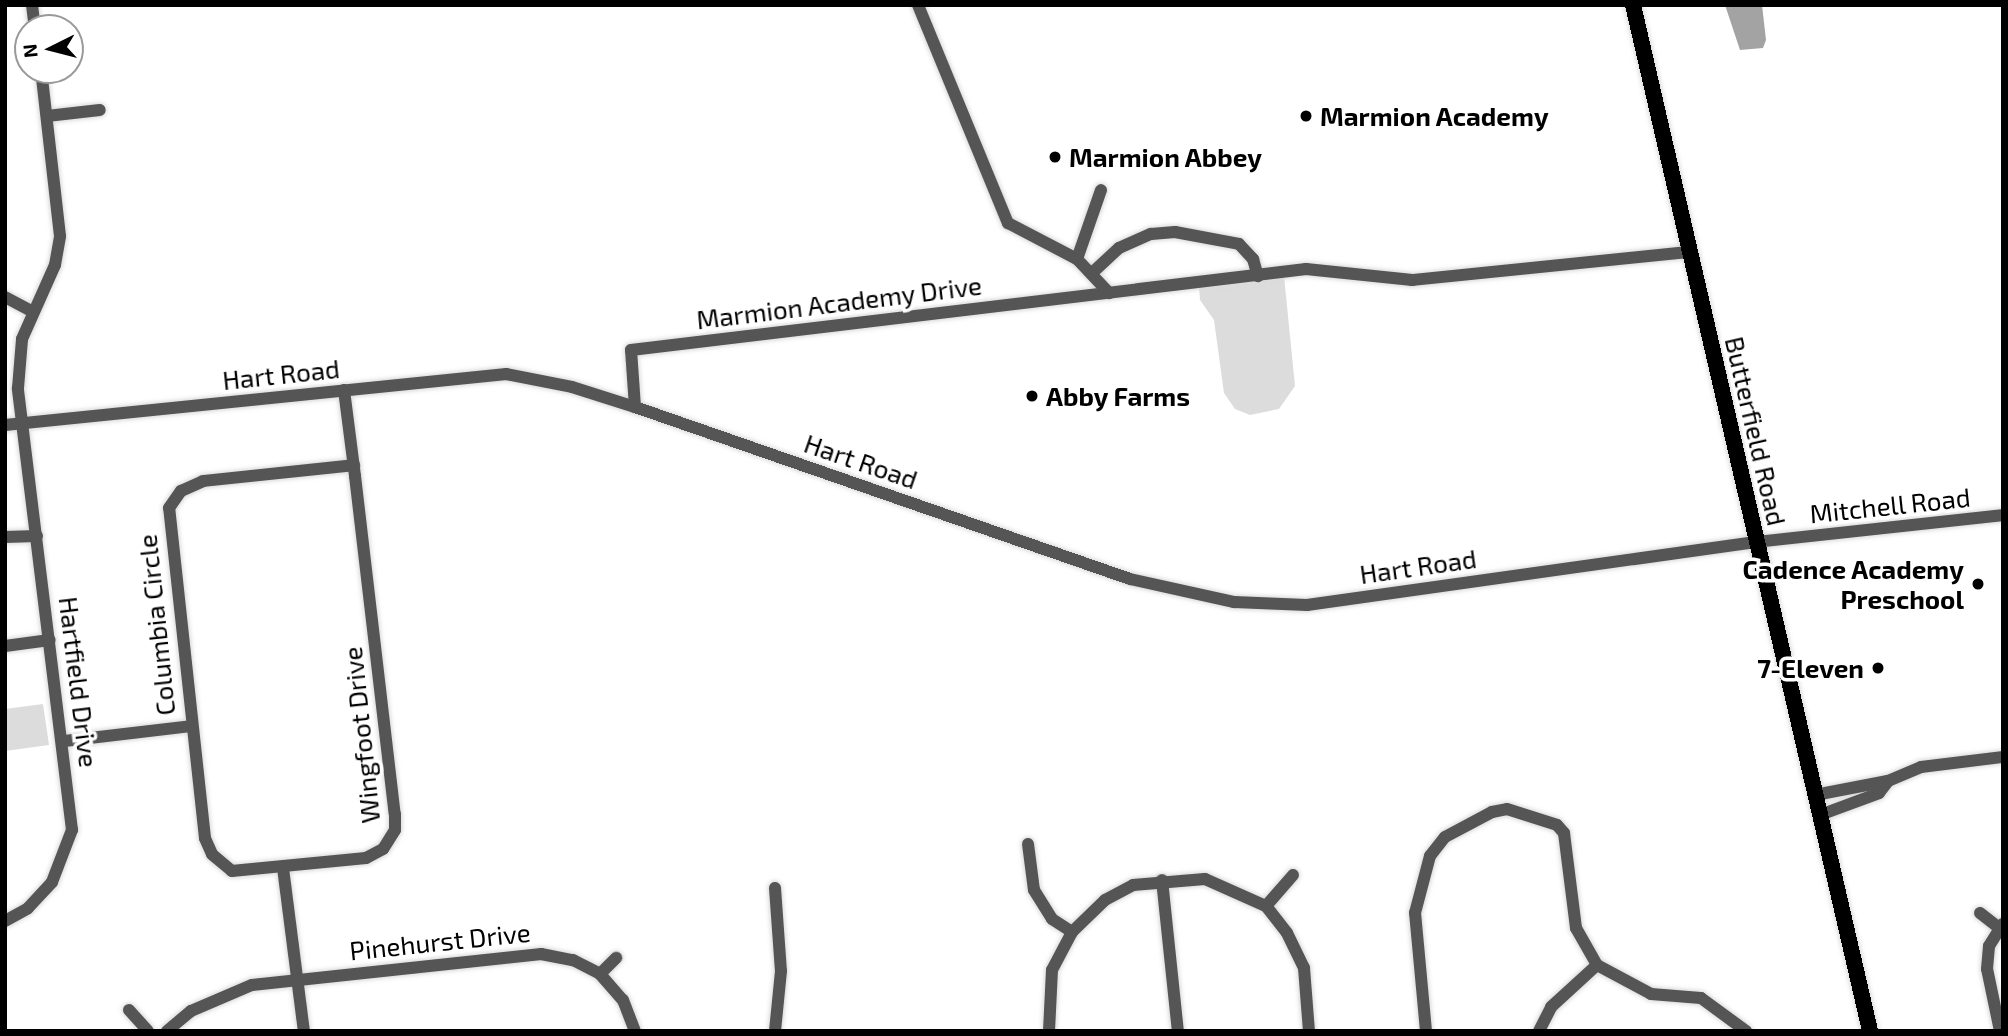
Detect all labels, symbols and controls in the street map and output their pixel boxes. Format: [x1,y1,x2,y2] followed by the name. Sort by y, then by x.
[14,14,84,84] north arrow
[17,43,42,59] text: N
[1320,100,1549,132] place label: Marmion Academy
[1298,108,1314,124] marker: Marmion Academy
[1069,141,1262,173] place label: Marmion Abbey
[1047,149,1063,165] marker: Marmion Abbey
[694,269,984,335] street label: Marmion Academy Drive
[1719,333,1793,529] street label: Butterfield Road
[221,352,341,396] street label: Hart Road
[1046,380,1191,412] place label: Abby Farms
[1024,388,1040,404] marker: Abby Farms
[800,427,922,495] street label: Hart Road
[1808,481,1972,529] street label: Mitchell Road
[131,533,181,717] street label: Columbia Circle
[1358,542,1478,590] street label: Hart Road
[1742,553,1964,614] place label: Cadence Academy Preschool
[1970,576,1986,592] marker: Cadence Academy Preschool
[53,595,105,769] street label: Hartfield Drive
[336,645,386,825] street label: Wingfoot Drive
[1757,652,1864,684] place label: 7-Eleven
[1870,660,1886,676] marker: 7-Eleven
[348,916,532,966] street label: Pinehurst Drive

